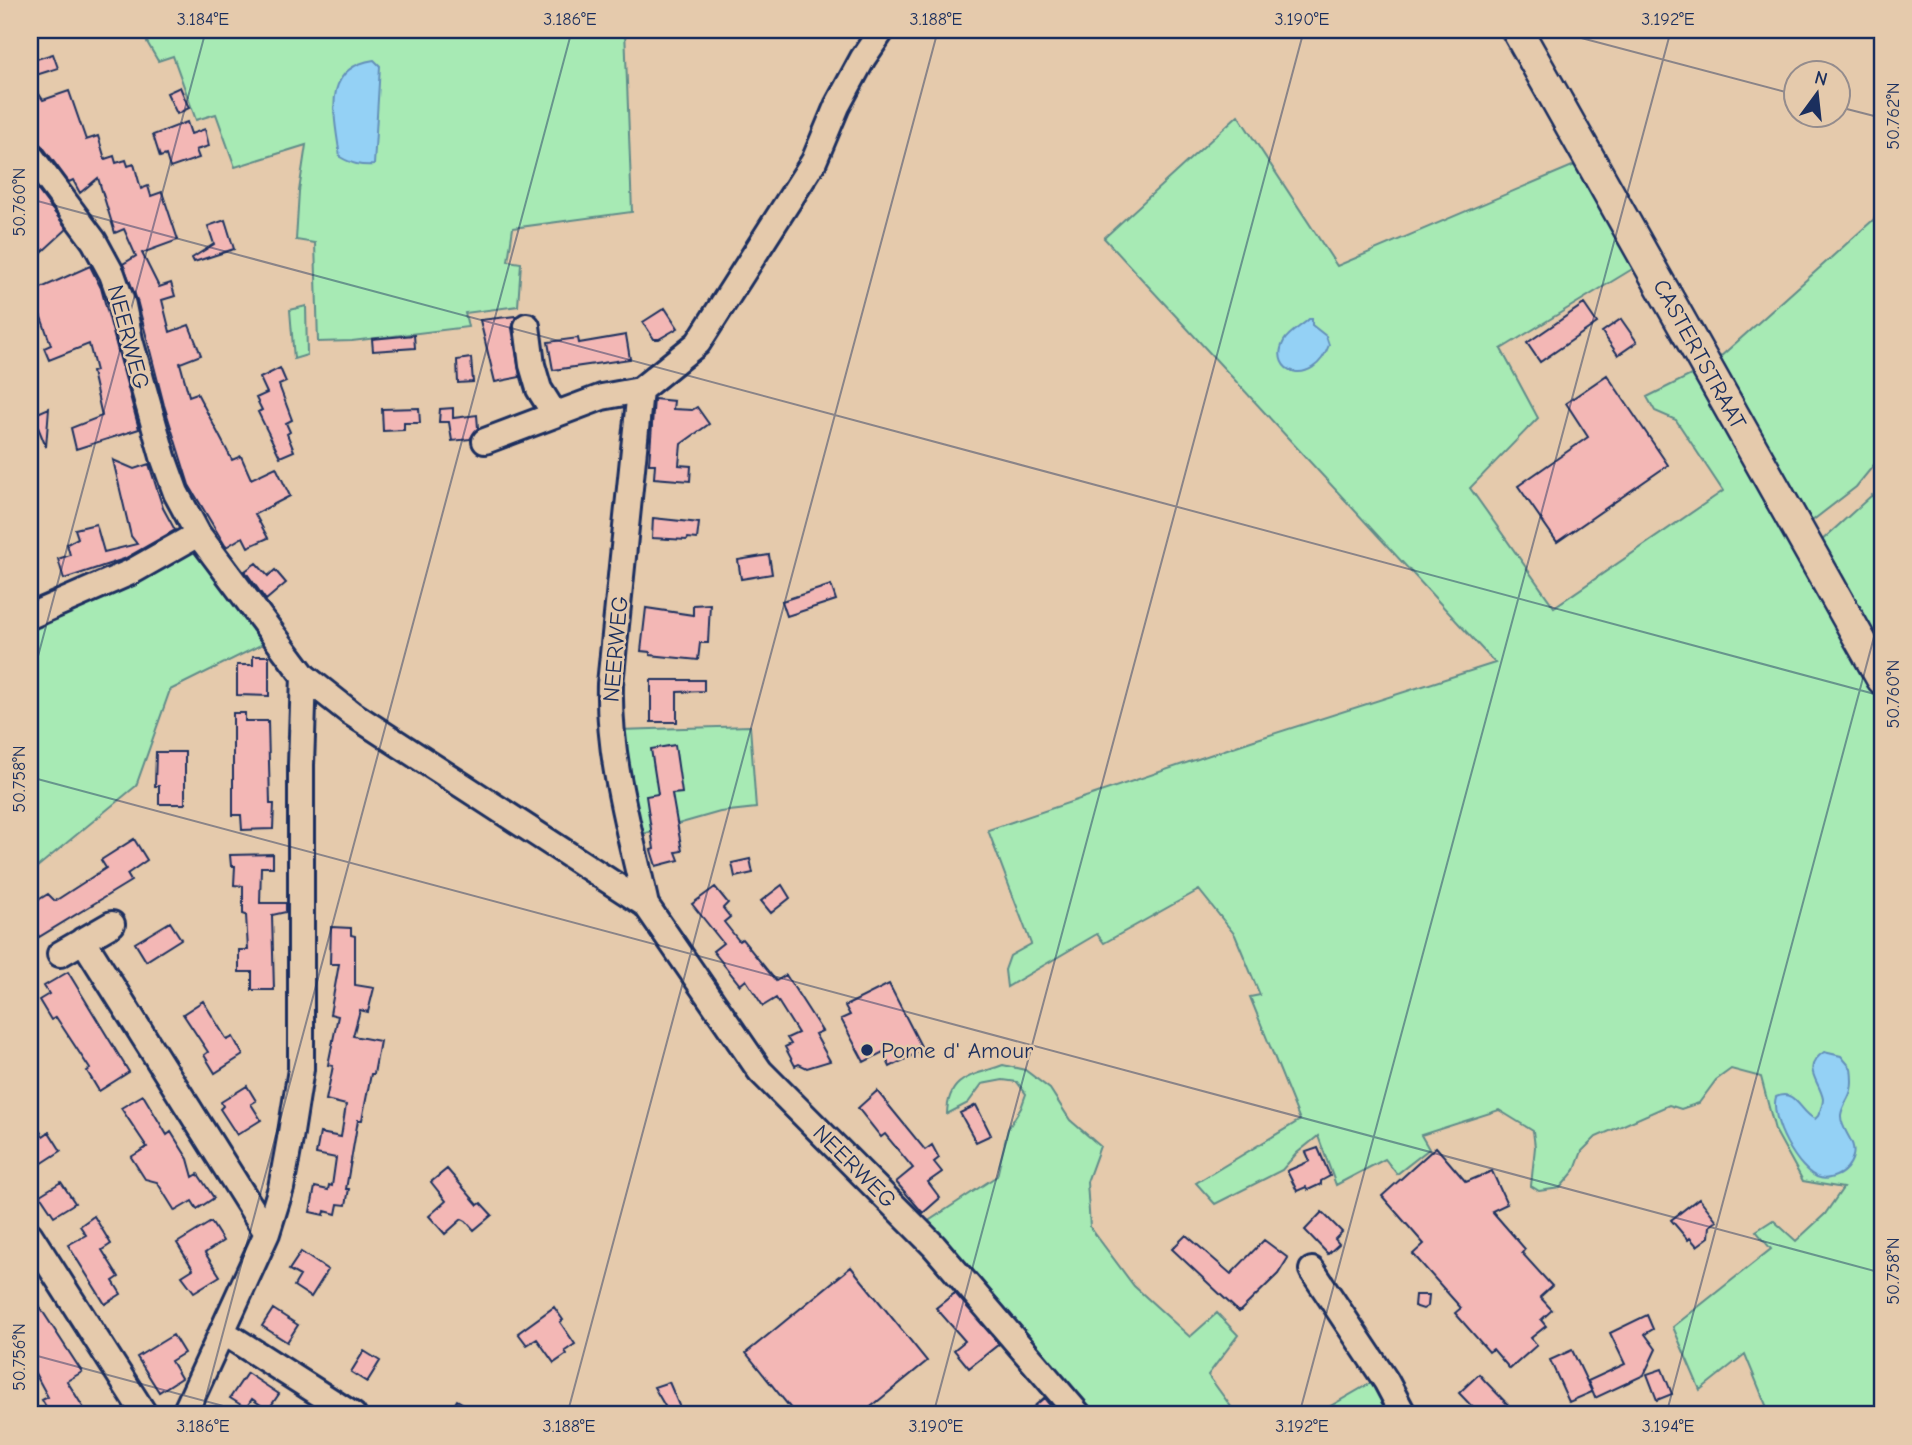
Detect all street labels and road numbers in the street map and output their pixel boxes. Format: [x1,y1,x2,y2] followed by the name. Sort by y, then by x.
[1647,275,1752,434] street label: CASTERTSTRAAT
[102,282,155,392] street label: NEERWEG
[597,595,634,703] street label: NEERWEG
[807,1119,902,1214] street label: NEERWEG

